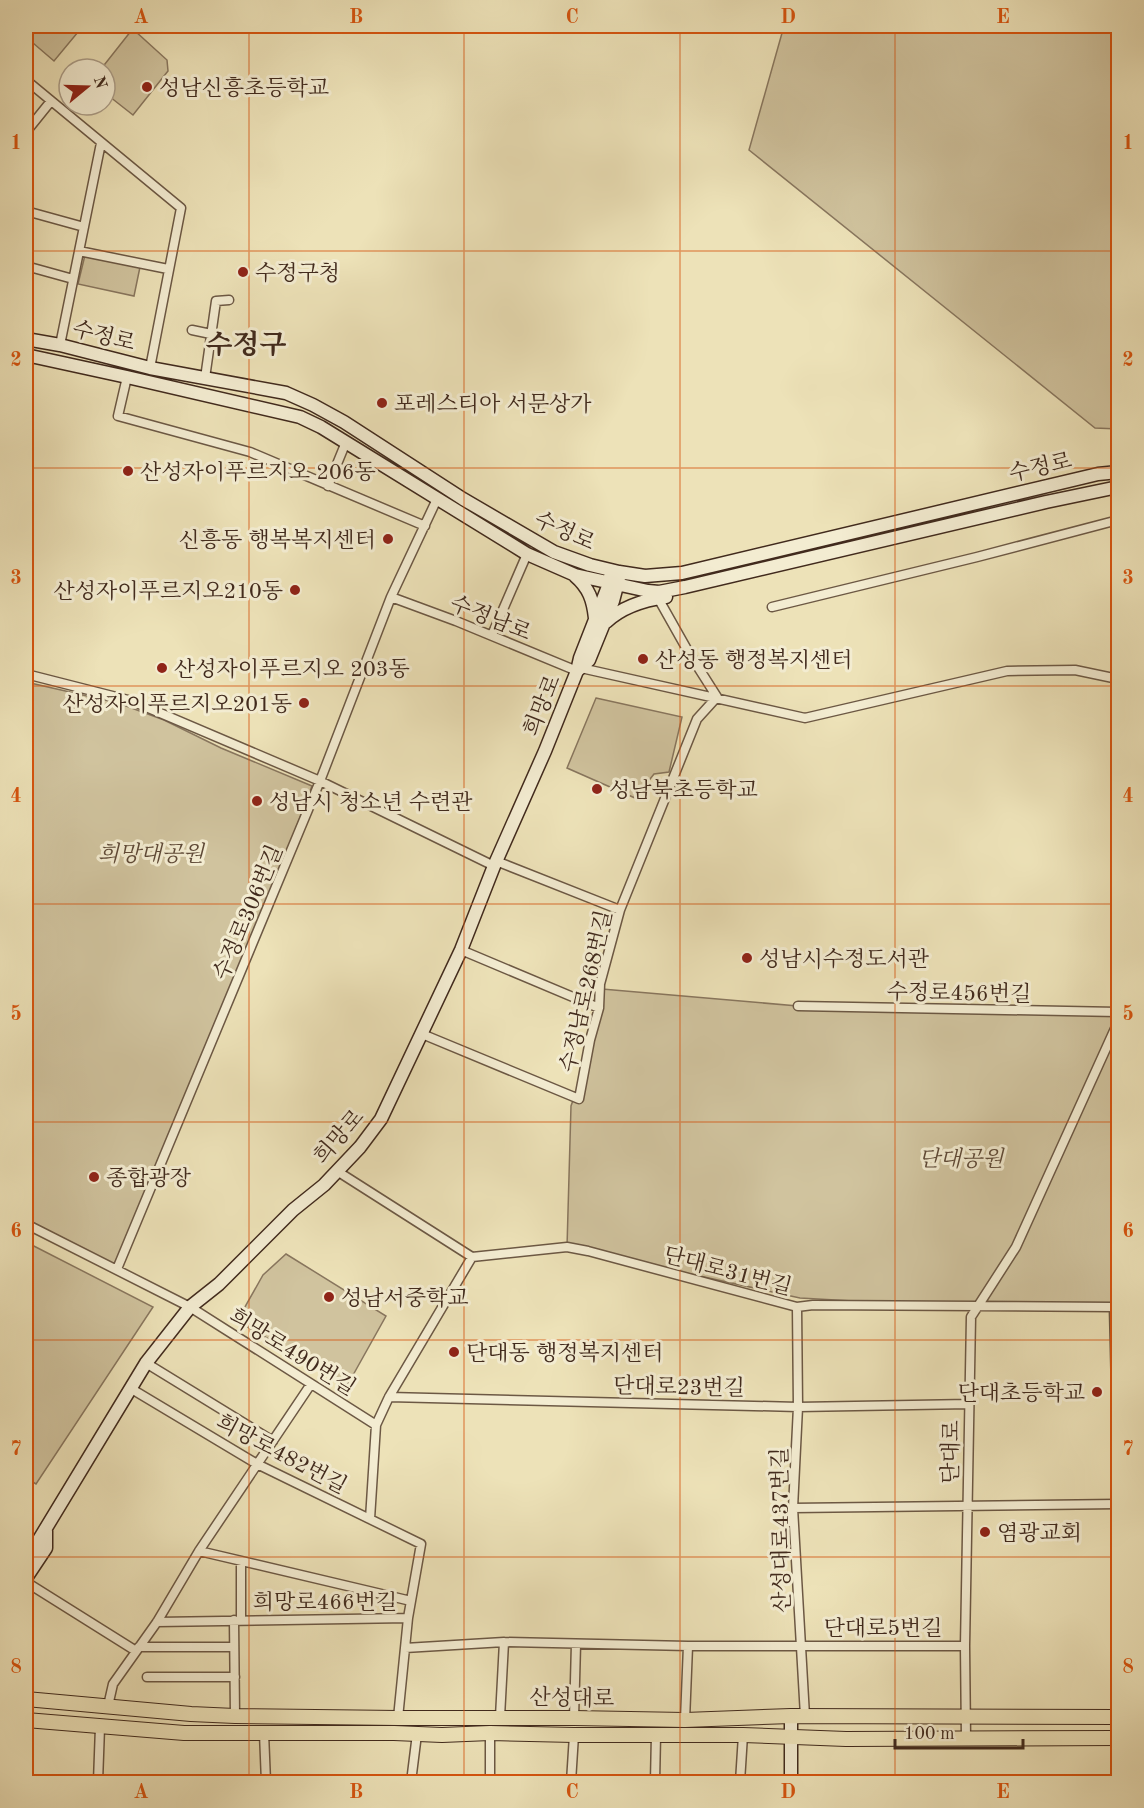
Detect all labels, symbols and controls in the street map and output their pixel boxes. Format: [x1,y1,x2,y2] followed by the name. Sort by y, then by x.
[133,8,149,28] text: A
[349,8,363,28] text: B
[565,8,579,28] text: C
[780,8,796,28] text: D
[996,8,1010,28] text: E
[57,57,117,117] north arrow
[90,74,109,92] text: N
[159,76,329,100] place label: 성남신흥초등학교
[140,80,154,94] marker: 성남신흥초등학교
[10,134,22,154] text: 1
[1122,134,1134,154] text: 1
[255,262,340,285] place label: 수정구청
[236,265,250,279] marker: 수정구청
[70,318,137,355] street label: 수정로
[205,329,287,361] district label: 수정구
[10,351,22,371] text: 2
[1122,351,1134,371] text: 2
[394,393,592,416] place label: 포레스티아 서문상가
[375,396,389,410] marker: 포레스티아 서문상가
[1007,449,1074,486] street label: 수정로
[140,461,376,484] place label: 산성자이푸르지오 206동
[121,464,135,478] marker: 산성자이푸르지오 206동
[531,508,598,555] street label: 수정로
[179,528,376,552] place label: 신흥동 행복복지센터
[381,532,395,546] marker: 신흥동 행복복지센터
[10,569,22,589] text: 3
[1122,569,1134,589] text: 3
[53,580,283,603] place label: 산성자이푸르지오210동
[288,583,302,597] marker: 산성자이푸르지오210동
[447,592,534,645] street label: 수정남로
[655,648,852,672] place label: 산성동 행정복지센터
[636,652,650,666] marker: 산성동 행정복지센터
[174,658,410,681] place label: 산성자이푸르지오 203동
[155,661,169,675] marker: 산성자이푸르지오 203동
[520,672,565,739] street label: 희망로
[62,693,292,716] place label: 산성자이푸르지오201동
[297,696,311,710] marker: 산성자이푸르지오201동
[609,778,758,802] place label: 성남북초등학교
[590,782,604,796] marker: 성남북초등학교
[10,787,22,807] text: 4
[1122,787,1134,807] text: 4
[269,791,473,814] place label: 성남시 청소년 수련관
[250,794,264,808] marker: 성남시 청소년 수련관
[98,842,206,866] park label: 희망대공원
[210,842,287,984] street label: 수정로306번길
[557,908,616,1075] street label: 수정남로268번길
[759,948,930,971] place label: 성남시수정도서관
[740,951,754,965] marker: 성남시수정도서관
[887,981,1031,1006] street label: 수정로456번길
[10,1004,22,1025] text: 5
[1122,1004,1134,1025] text: 5
[310,1105,369,1169] street label: 희망로
[918,1147,1005,1171] park label: 단대공원
[106,1167,192,1190] place label: 종합광장
[87,1170,101,1184] marker: 종합광장
[10,1222,22,1242] text: 6
[1122,1222,1134,1242] text: 6
[661,1243,794,1300] street label: 단대로31번길
[341,1287,469,1310] place label: 성남서중학교
[322,1290,336,1304] marker: 성남서중학교
[225,1304,360,1400] street label: 희망로490번길
[466,1341,663,1365] place label: 단대동 행정복지센터
[447,1345,461,1359] marker: 단대동 행정복지센터
[613,1375,745,1400] street label: 단대로23번길
[957,1382,1085,1405] place label: 단대초등학교
[1090,1385,1104,1399] marker: 단대초등학교
[212,1410,351,1498] street label: 희망로482번길
[939,1420,964,1484] street label: 단대로
[10,1440,22,1460] text: 7
[1122,1440,1134,1460] text: 7
[769,1447,794,1613] street label: 산성대로437번길
[997,1522,1082,1545] place label: 염광교회
[978,1525,992,1539] marker: 염광교회
[253,1591,397,1614] street label: 희망로466번길
[823,1617,943,1640] street label: 단대로5번길
[10,1658,22,1678] text: 8
[1122,1658,1134,1678] text: 8
[529,1686,615,1711] street label: 산성대로
[895,1712,1022,1750] scale bar
[904,1725,955,1743] text: 100 m
[133,1783,149,1803] text: A
[349,1783,363,1803] text: B
[565,1783,579,1803] text: C
[780,1783,796,1803] text: D
[996,1783,1010,1803] text: E

